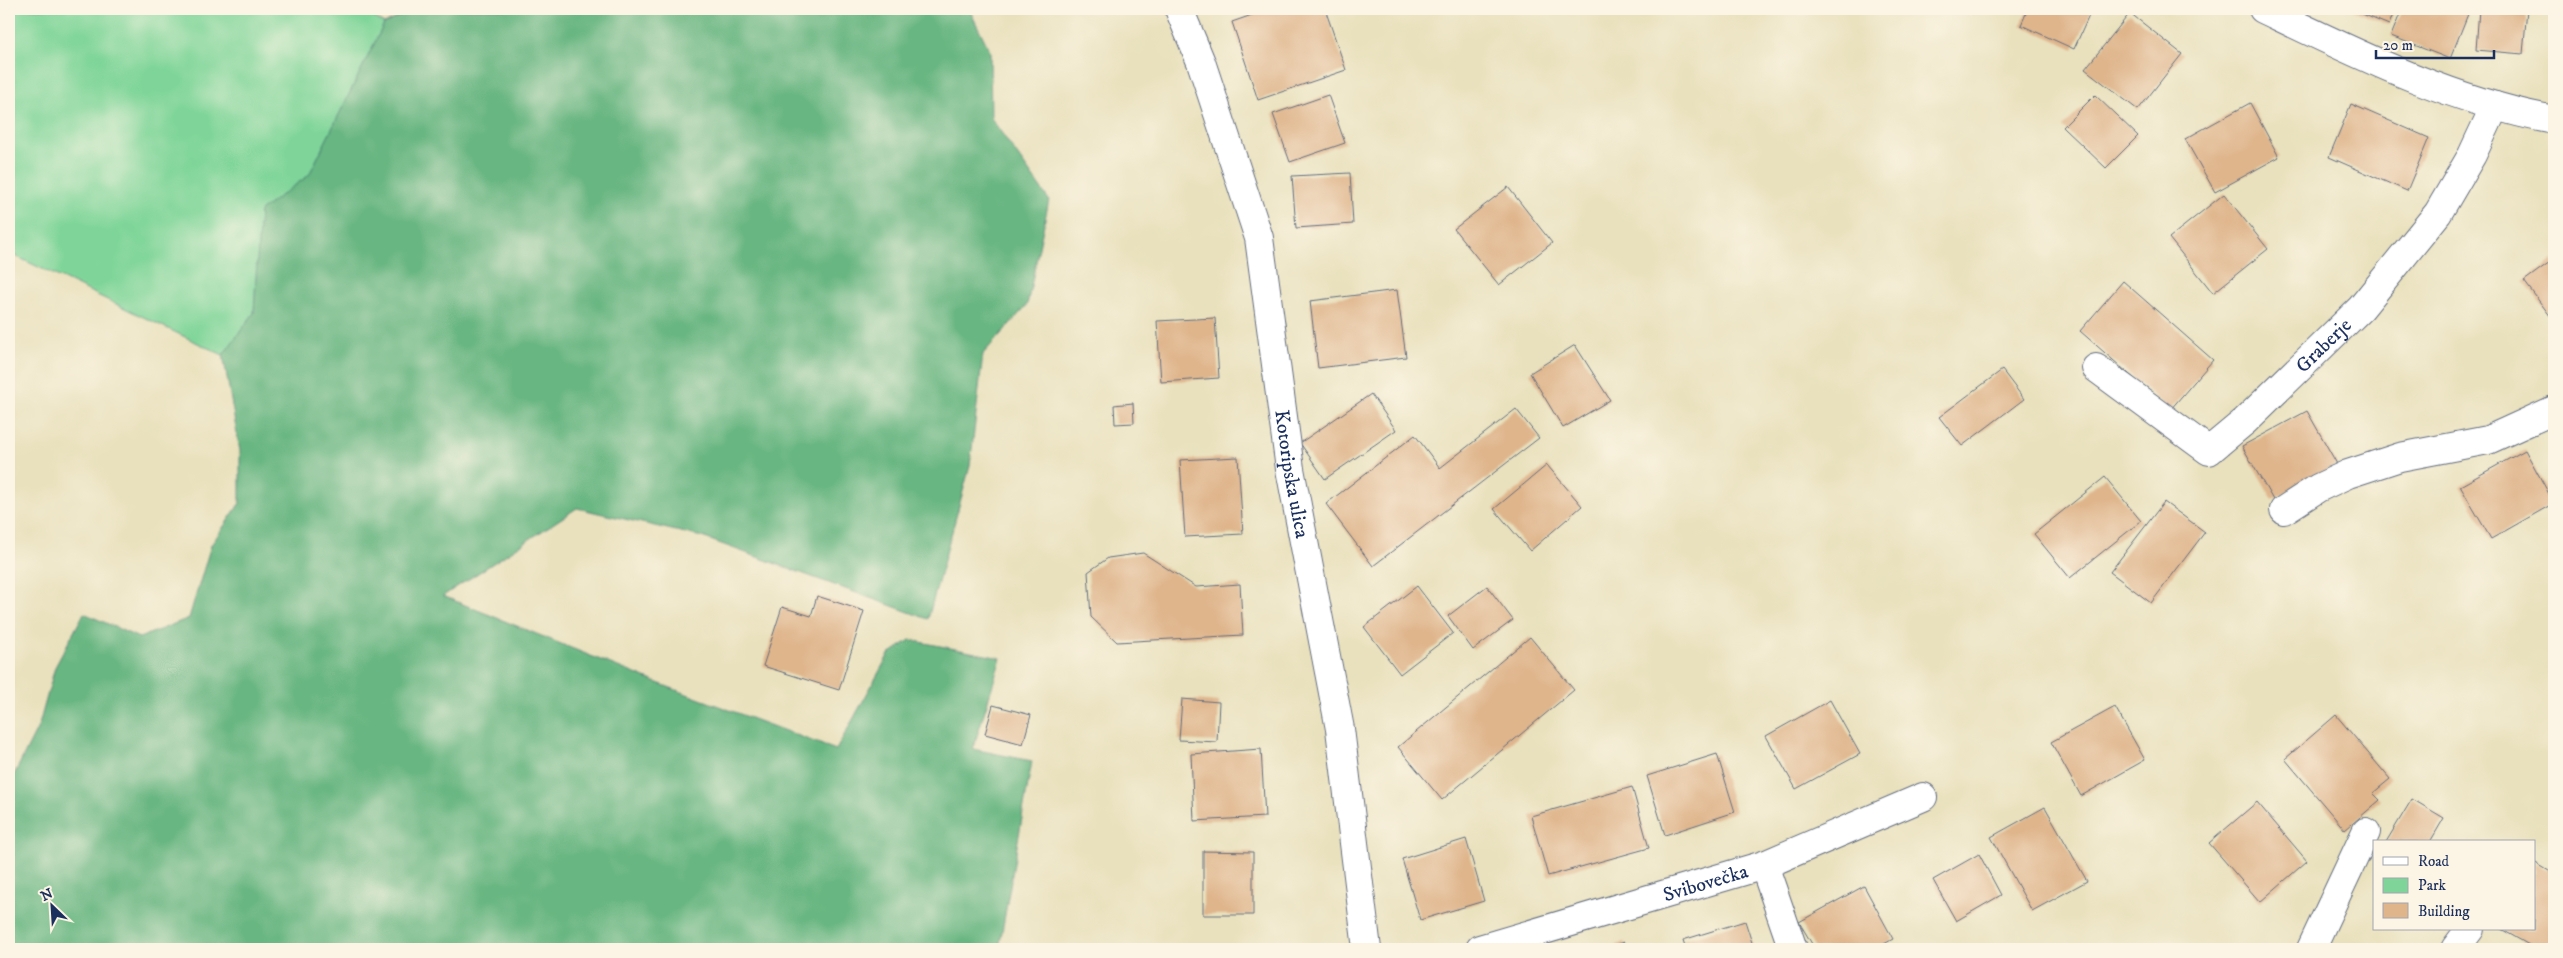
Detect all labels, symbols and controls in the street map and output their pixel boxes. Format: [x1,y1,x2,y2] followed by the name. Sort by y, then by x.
[2376,28,2493,60] scale bar
[2383,36,2413,55] text: 20 m
[2291,313,2357,379] street label: Graberje
[1268,408,1314,541] street label: Kotoripska ulica
[2373,840,2536,930] legend
[2418,852,2450,871] text: Road
[1660,859,1752,908] street label: Svibovečka
[2418,876,2447,895] text: Park
[28,880,78,930] north arrow
[38,884,56,906] text: N
[2418,902,2470,921] text: Building

